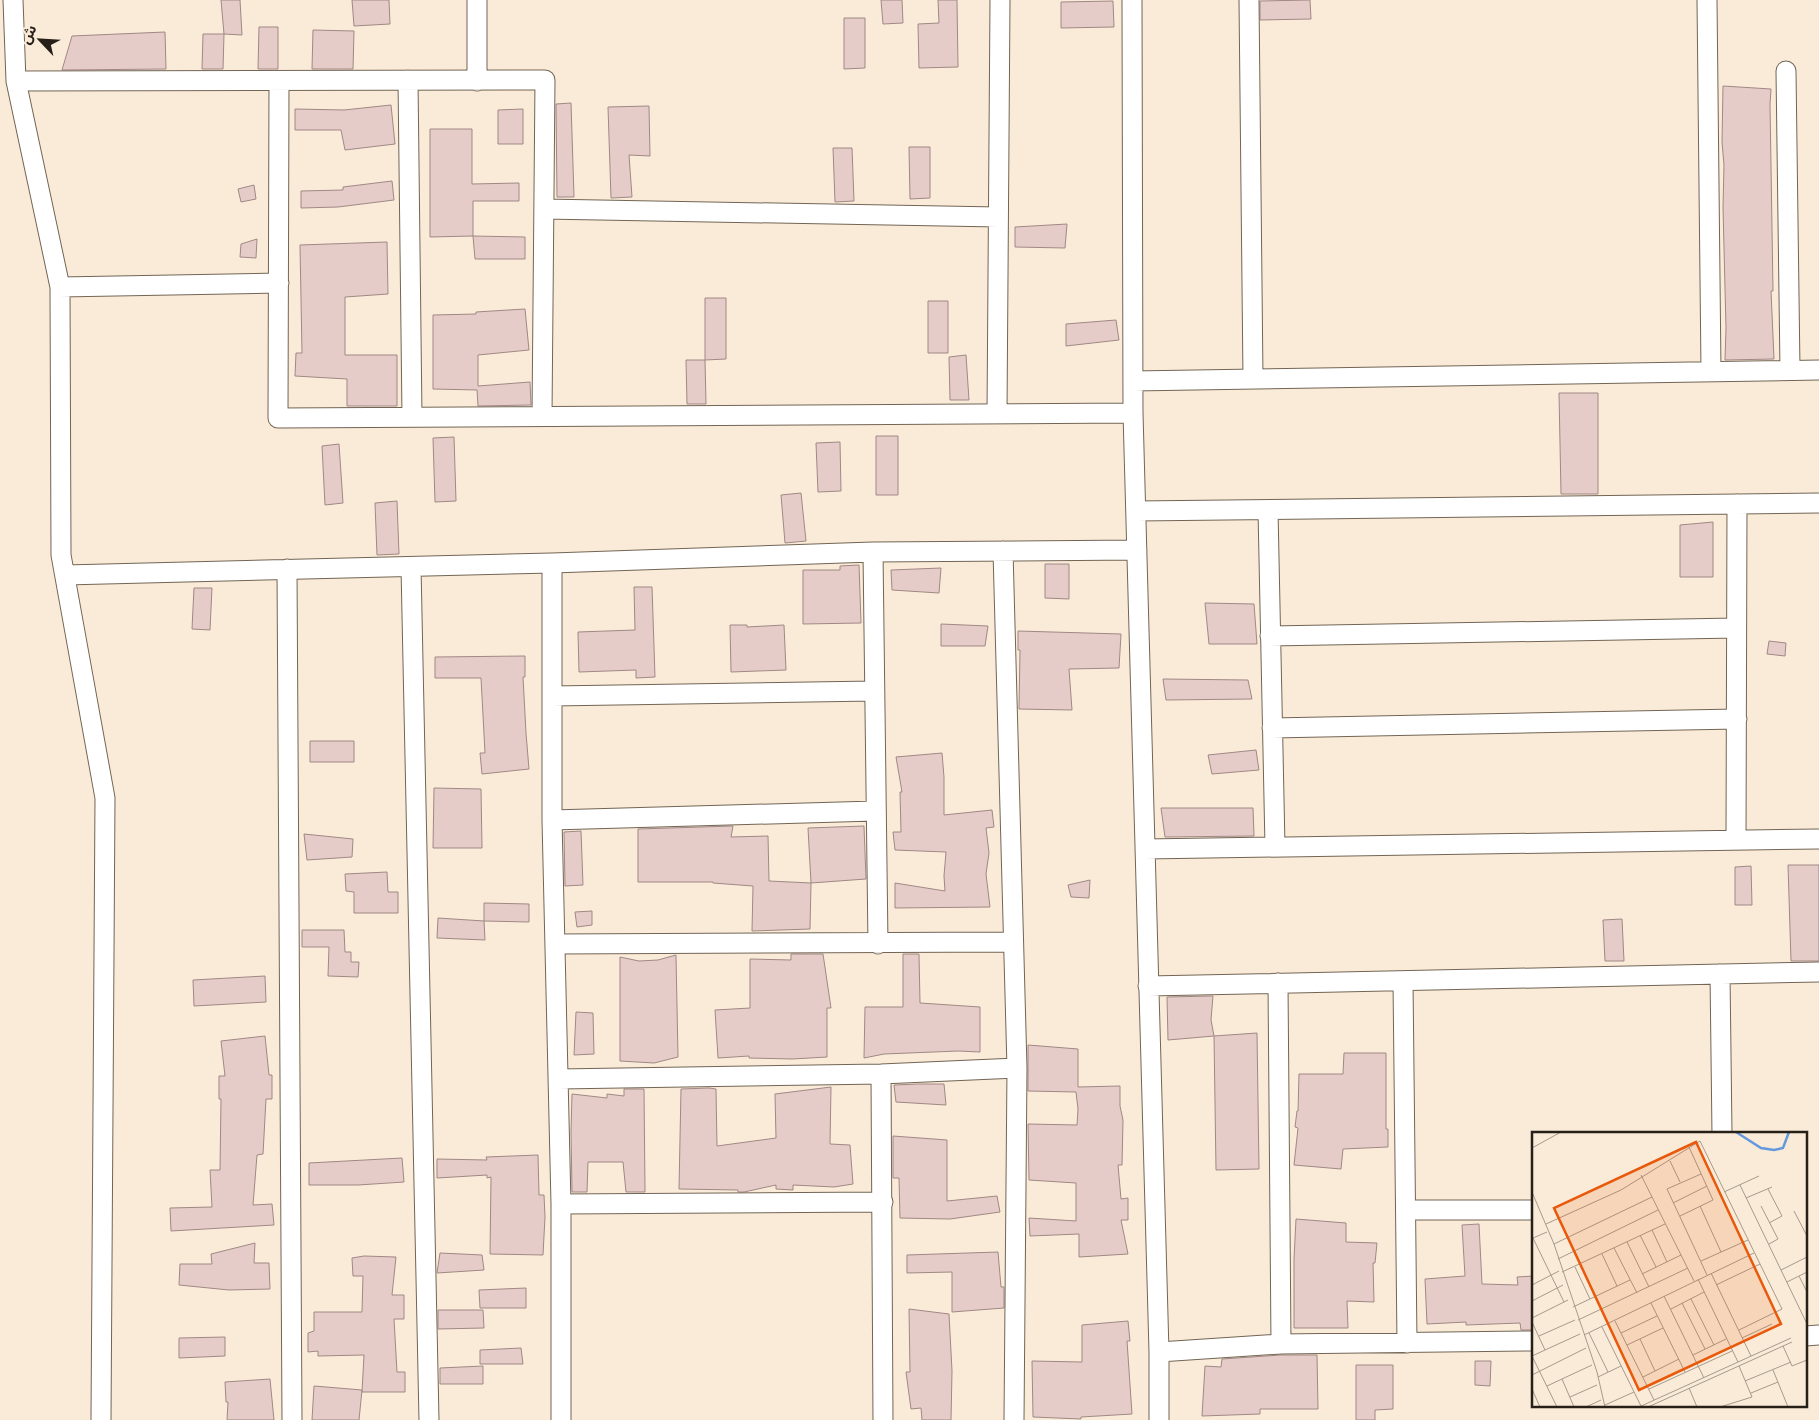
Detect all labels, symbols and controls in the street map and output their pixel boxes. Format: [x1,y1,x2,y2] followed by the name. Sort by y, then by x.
[15,15,65,65] north arrow
[14,21,41,47] text: ش
[1532,1132,1806,1408] inset map

